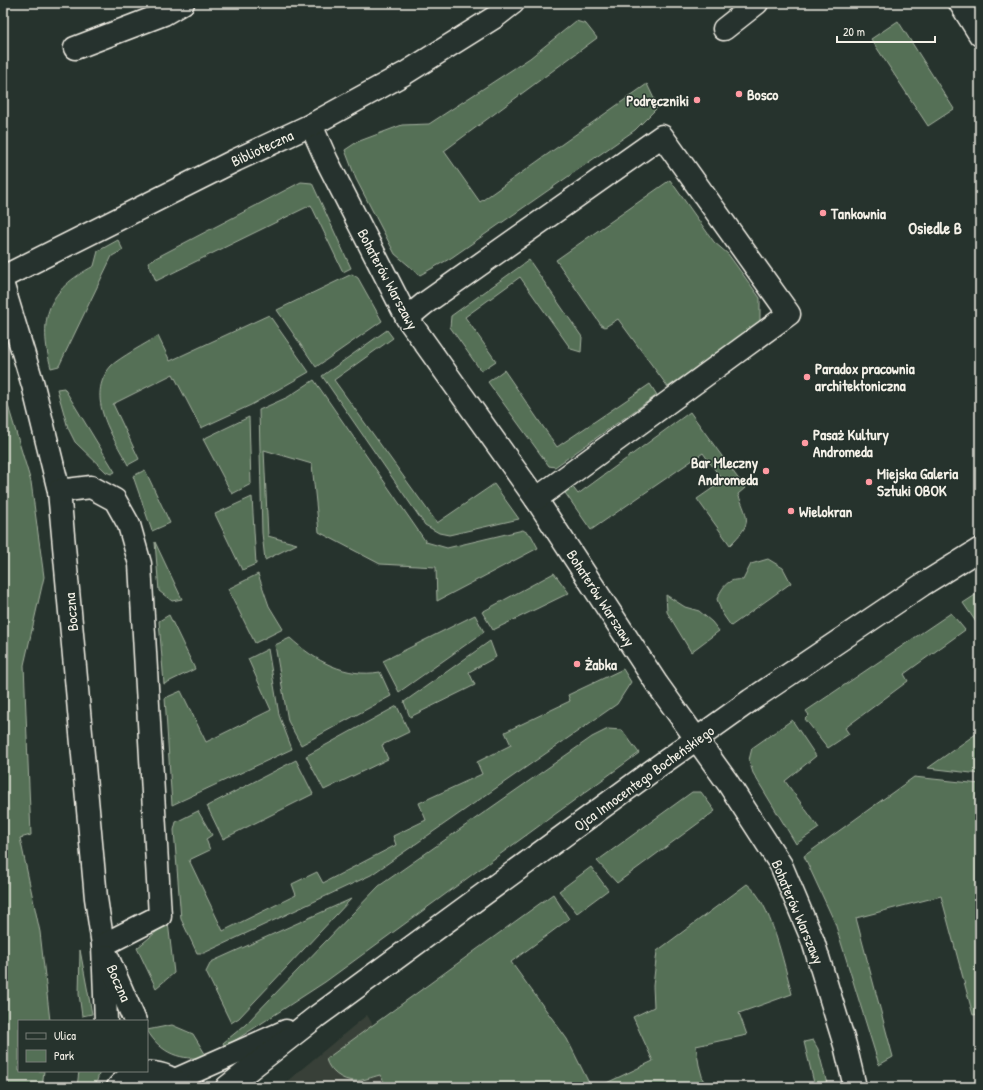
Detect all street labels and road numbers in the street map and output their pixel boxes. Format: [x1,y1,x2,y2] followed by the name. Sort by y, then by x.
[227,124,297,172] street label: Biblioteczna
[353,225,423,333] street label: Bohaterów Warszawy
[562,546,640,650] street label: Bohaterów Warszawy
[59,592,83,632] street label: Boczna
[570,720,718,836] street label: Ojca Innocentego Bocheńskiego
[767,857,829,967] street label: Bohaterów Warszawy
[102,961,136,1005] street label: Boczna

